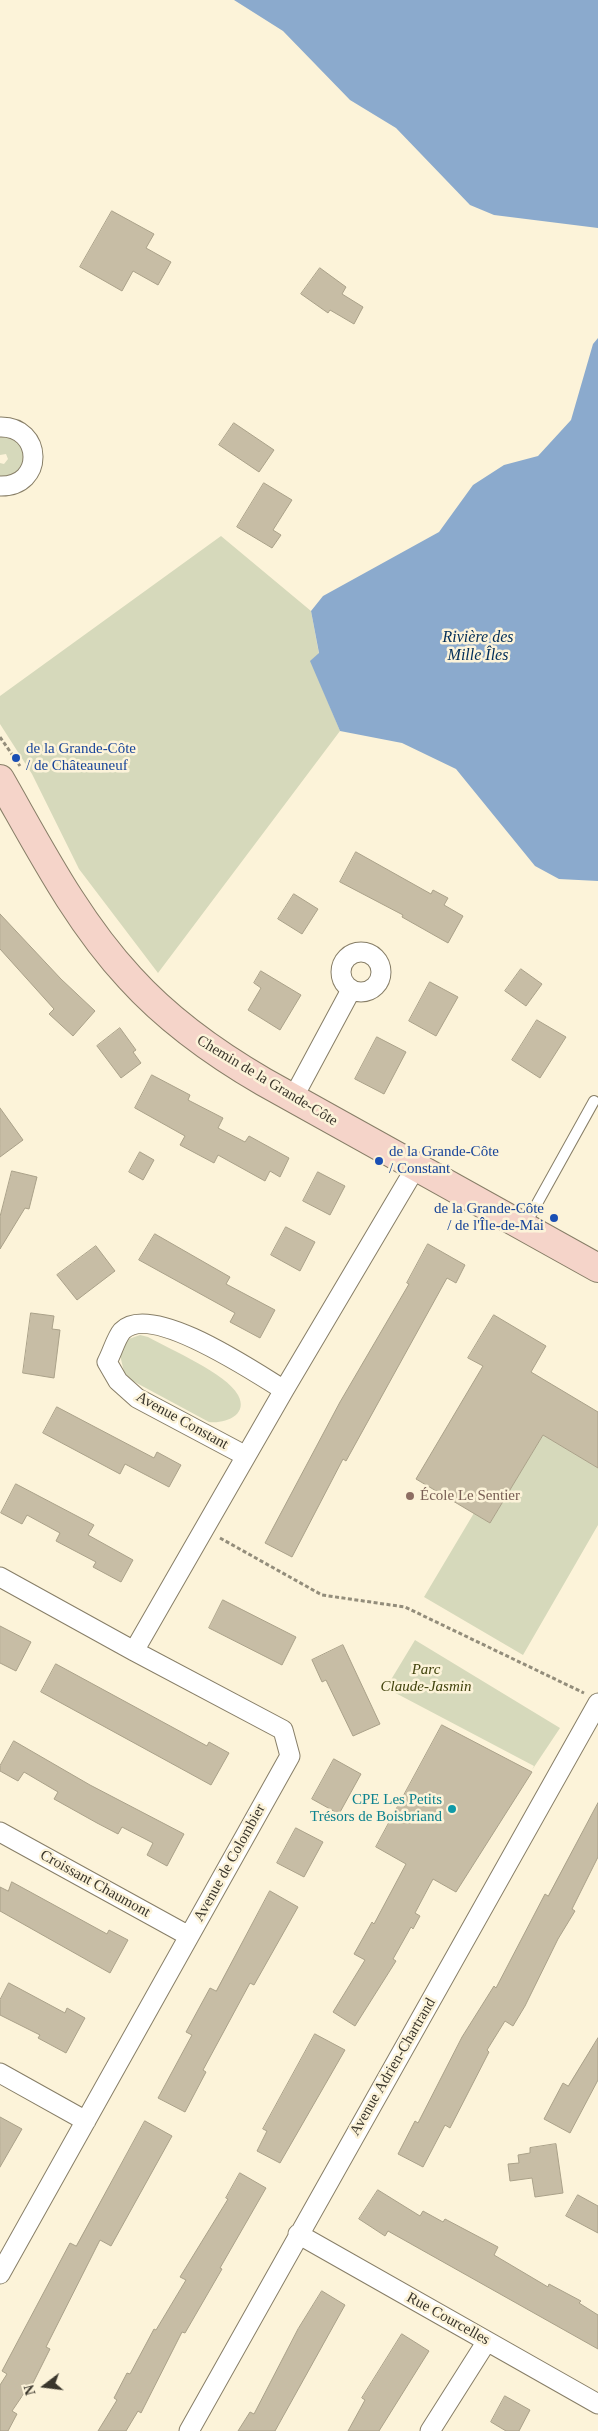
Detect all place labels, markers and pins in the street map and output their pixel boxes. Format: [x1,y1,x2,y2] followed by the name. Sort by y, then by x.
[26,740,136,775] place label: de la Grande-Côte / de Châteauneuf
[10,752,22,764] marker: de la Grande-Côte / de Châteauneuf
[389,1143,499,1178] place label: de la Grande-Côte / Constant
[373,1155,385,1167] marker: de la Grande-Côte / Constant
[434,1200,544,1235] place label: de la Grande-Côte / de l'Île-de-Mai
[548,1212,560,1224] marker: de la Grande-Côte / de l'Île-de-Mai
[420,1487,520,1505] place label: École Le Sentier
[404,1490,416,1502] marker: École Le Sentier
[310,1791,442,1826] place label: CPE Les Petits Trésors de Boisbriand
[446,1803,458,1815] marker: CPE Les Petits Trésors de Boisbriand

